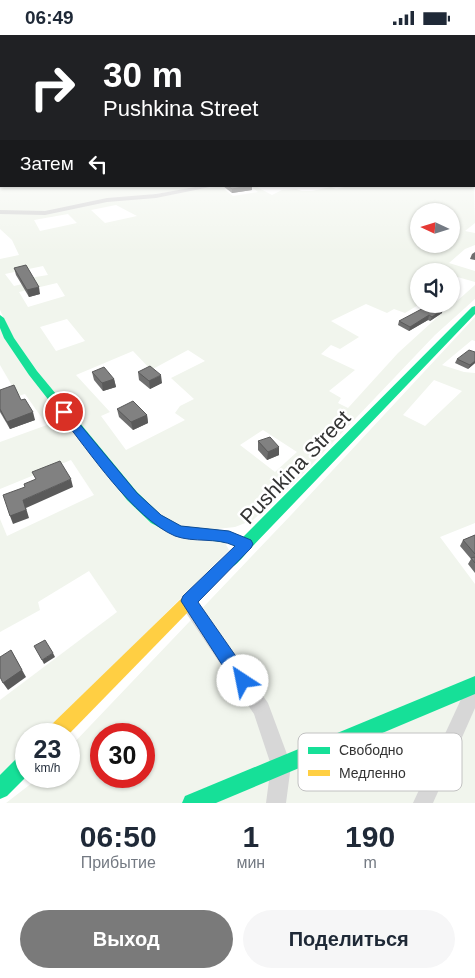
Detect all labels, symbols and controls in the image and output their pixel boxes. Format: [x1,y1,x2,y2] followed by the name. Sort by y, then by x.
[25,7,74,28] text: 06:49
[20,55,85,120] icon: right
[103,55,183,94] text: 30 m
[103,96,258,121] text: Pushkina Street
[84,150,112,178] icon: left
[20,153,74,174] text: Затем
[410,203,460,253] north arrow
[410,203,460,313] map controls
[410,263,460,313] button: sound
[43,391,85,433] pin
[50,398,78,426] icon: arrive
[235,406,355,528] street label: Pushkina Street
[216,654,268,706] position arrow
[90,723,155,788] speed limit sign: 30
[298,733,462,791] legend
[34,735,61,763] text: 23
[339,742,404,758] text: Свободно
[34,761,61,775] text: km/h
[339,765,406,781] text: Медленно
[80,820,157,853] text: 06:50
[242,820,259,853] text: 1
[345,820,395,853] text: 190
[81,854,156,871] text: Прибытие
[236,854,265,871] text: мин
[363,854,377,871] text: m
[20,910,233,968] button: Выход
[243,910,455,968] button: Поделиться

